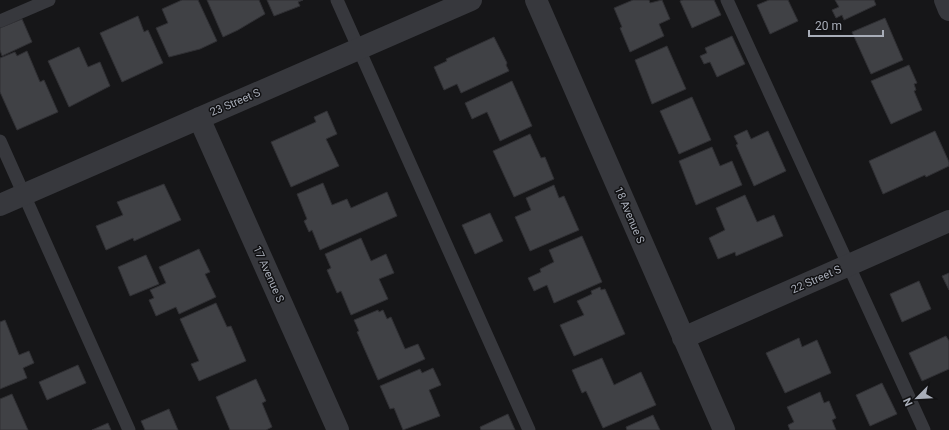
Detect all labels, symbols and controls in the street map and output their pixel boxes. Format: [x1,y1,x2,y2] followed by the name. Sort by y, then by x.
[809,12,883,38] scale bar
[815,19,842,33] text: 20 m
[208,86,263,119] street label: 23 Street S
[612,185,647,246] street label: 18 Avenue S
[250,244,287,305] street label: 17 Avenue S
[789,262,844,296] street label: 22 Street S
[897,378,937,418] north arrow
[901,395,916,408] text: N

